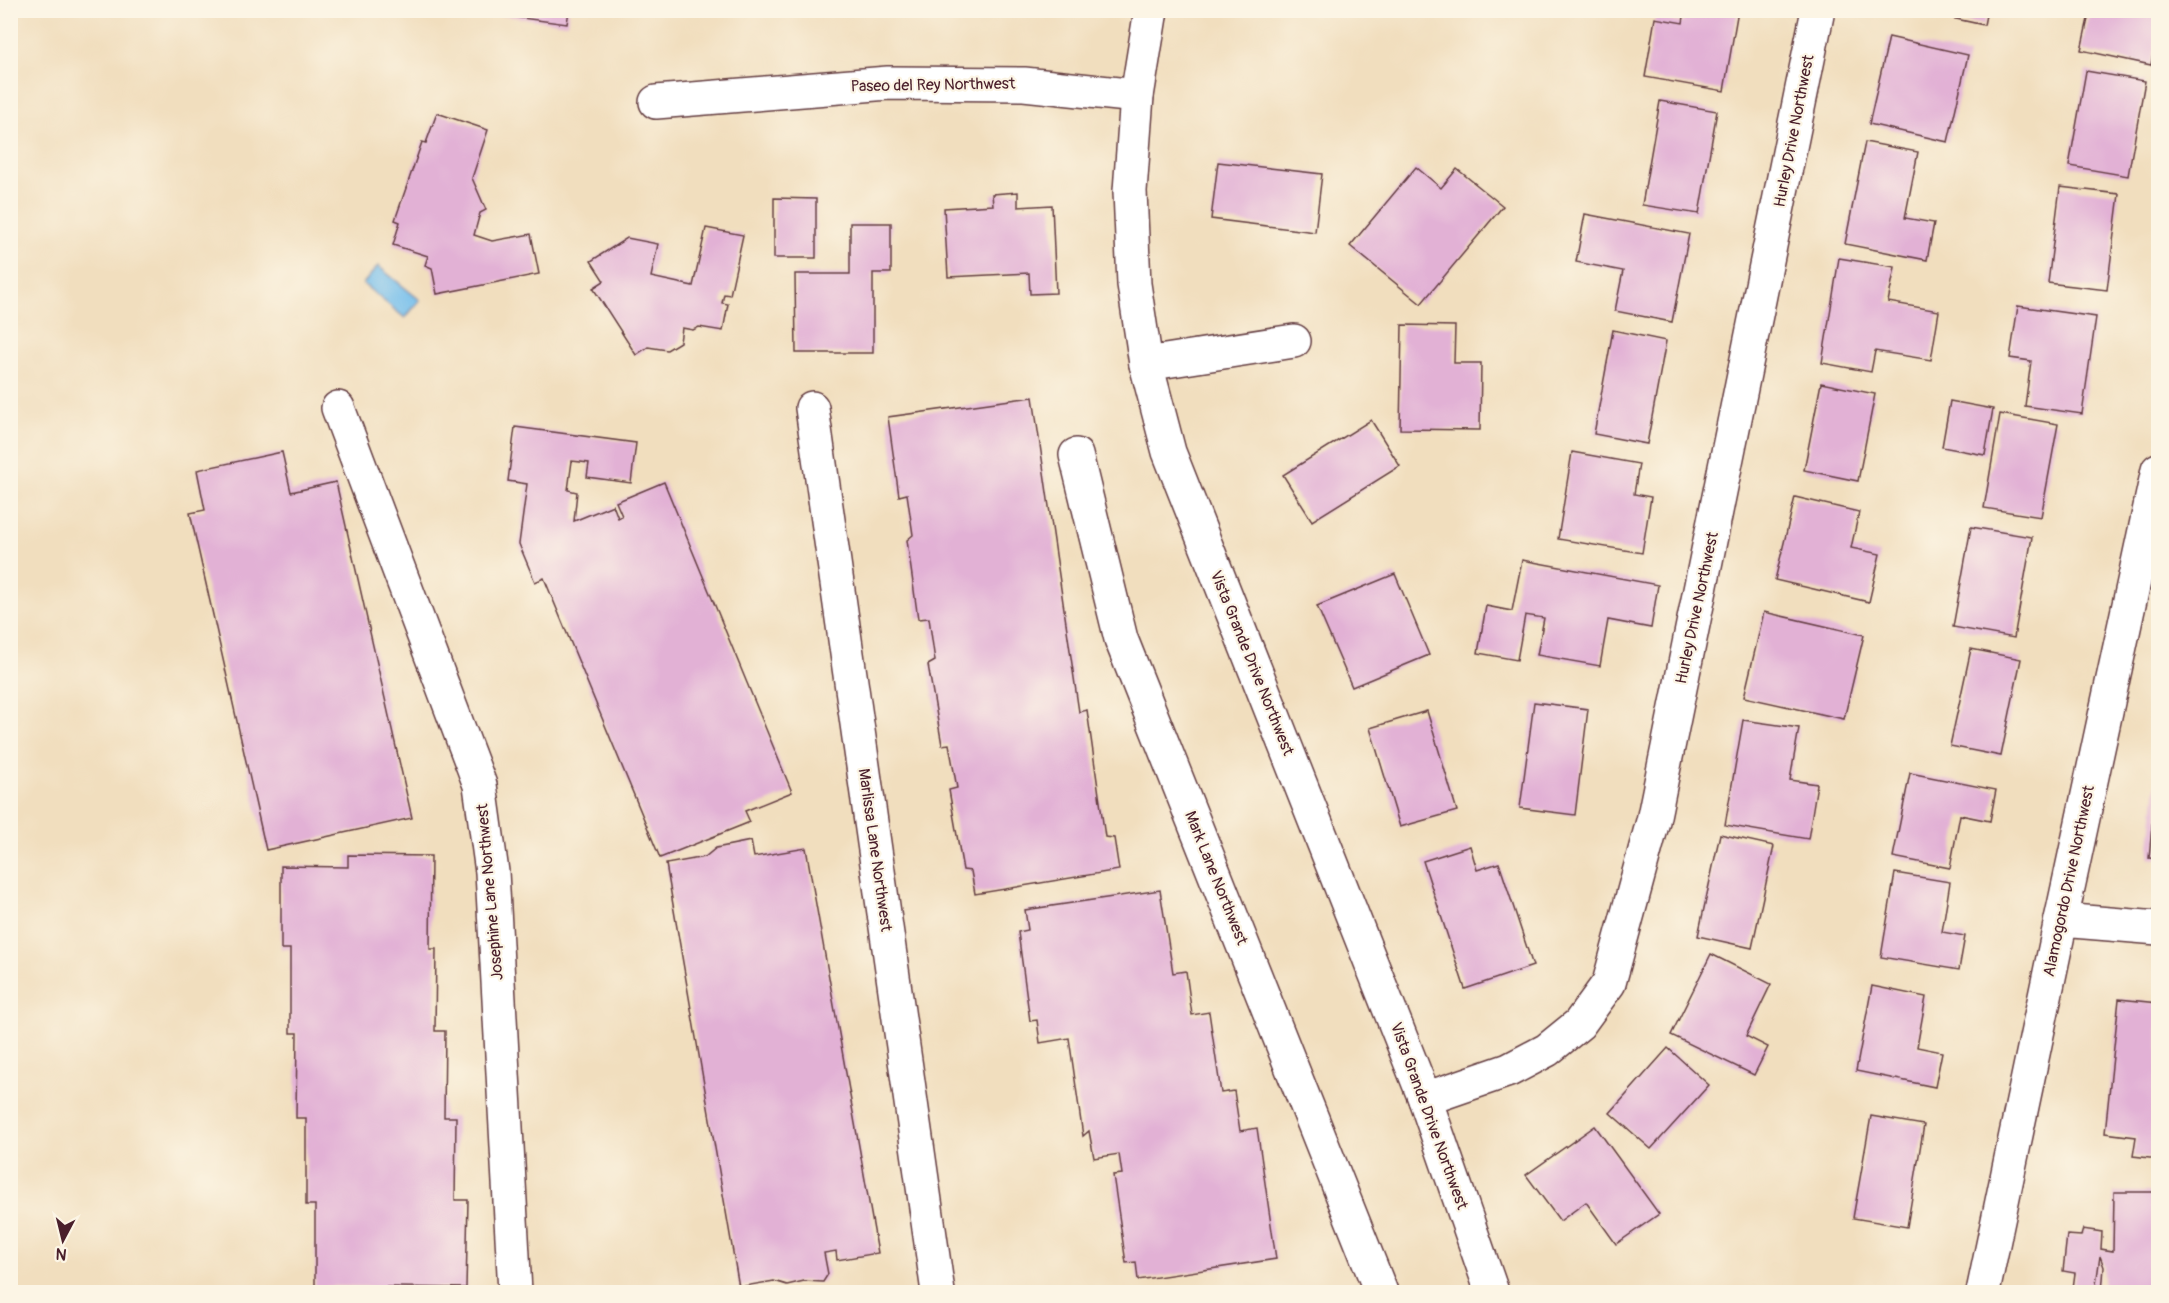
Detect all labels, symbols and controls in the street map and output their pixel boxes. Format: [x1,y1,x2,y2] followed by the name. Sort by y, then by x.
[1769,53,1819,209] street label: Hurley Drive Northwest
[850,74,1016,96] street label: Paseo del Rey Northwest
[1671,530,1723,686] street label: Hurley Drive Northwest
[1206,568,1298,759] street label: Vista Grande Drive Northwest
[854,767,896,933] street label: Marlissa Lane Northwest
[2039,783,2099,978] street label: Alamogordo Drive Northwest
[472,802,508,981] street label: Josephine Lane Northwest
[1180,808,1252,948] street label: Mark Lane Northwest
[1386,1020,1472,1213] street label: Vista Grande Drive Northwest
[33,1210,93,1270] north arrow
[55,1243,68,1264] text: N

